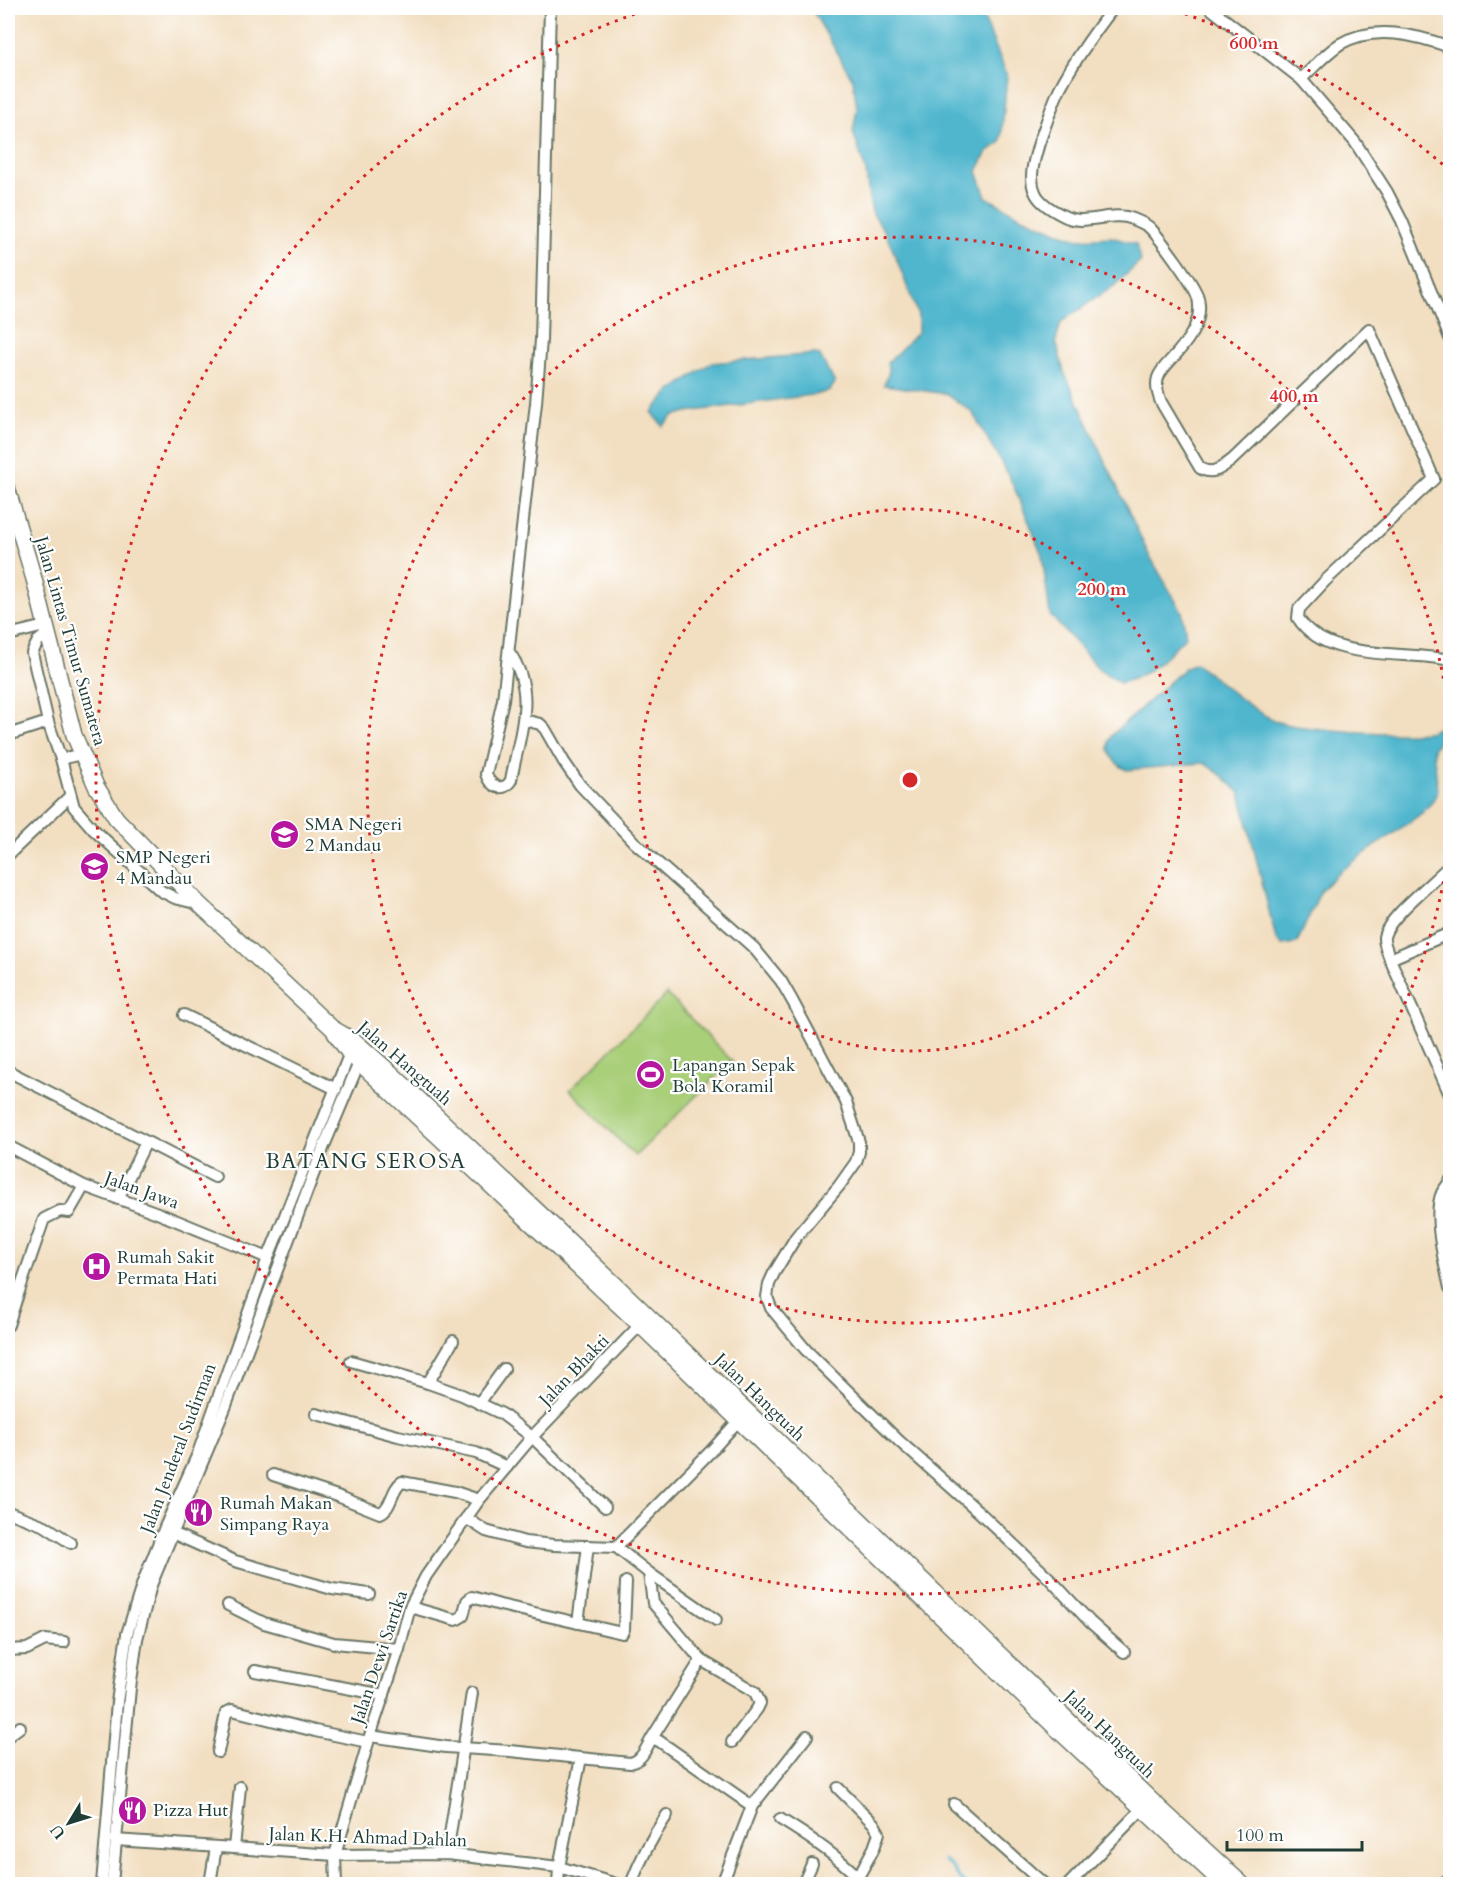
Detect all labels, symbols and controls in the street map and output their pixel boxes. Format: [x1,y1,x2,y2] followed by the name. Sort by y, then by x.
[1229,31,1279,56] text: 600 m
[1269,384,1319,409] text: 400 m
[28,531,112,749] street label: Jalan Lintas Timur Sumatera
[1077,577,1127,602] text: 200 m
[900,770,920,790] centre of rings
[305,812,402,858] place label: SMA Negeri 2 Mandau
[268,818,300,850] school or university icon: SMA Negeri 2 Mandau
[116,845,211,891] place label: SMP Negeri 4 Mandau
[79,851,111,883] school or university icon: SMP Negeri 4 Mandau
[350,1013,457,1111] street label: Jalan Hangtuah
[672,1053,796,1099] place label: Lapangan Sepak Bola Koramil
[635,1059,667,1091] sports icon: Lapangan Sepak Bola Koramil
[266,1147,466,1176] district label: BATANG SEROSA
[98,1164,183,1216] street label: Jalan Jawa
[117,1245,217,1291] place label: Rumah Sakit Permata Hati
[80,1251,112,1283] hospital icon: Rumah Sakit Permata Hati
[531,1329,615,1414] street label: Jalan Bhakti
[706,1345,811,1447] street label: Jalan Hangtuah
[133,1359,223,1540] street label: Jalan Jenderal Sudirman
[220,1491,333,1537] place label: Rumah Makan Simpang Raya
[183,1497,215,1529] restaurant icon: Rumah Makan Simpang Raya
[344,1587,414,1730] street label: Jalan Dewi Sartika
[1056,1682,1161,1784] street label: Jalan Hangtuah
[39,1793,99,1853] north arrow
[116,1794,148,1826] restaurant icon: Pizza Hut
[153,1798,228,1823] place label: Pizza Hut
[1227,1814,1362,1852] scale bar
[45,1820,71,1844] text: U
[265,1821,468,1853] street label: Jalan K.H. Ahmad Dahlan
[1236,1823,1284,1848] text: 100 m

